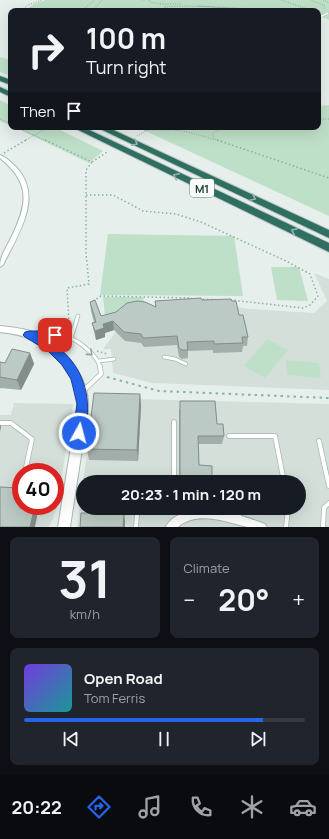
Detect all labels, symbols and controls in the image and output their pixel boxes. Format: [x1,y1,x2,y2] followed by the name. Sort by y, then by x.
[86,19,166,57] text: 100 m
[20,24,72,76] icon: right
[86,55,167,79] text: Turn right
[63,100,85,122] icon: arrive
[20,101,55,122] text: Then
[131,139,138,147] one-way arrow
[173,173,180,181] one-way arrow
[190,179,214,197] road number: M1
[249,194,256,202] one-way arrow
[290,228,298,236] one-way arrow
[38,318,72,352] pin
[44,324,66,346] icon: arrive
[85,348,93,355] one-way arrow
[58,412,100,454] position arrow
[12,463,64,515] speed limit sign: 40
[121,484,261,505] text: 20:23 · 1 min · 120 m
[58,543,111,614] text: 31
[184,559,230,577] text: Climate
[218,579,269,620] text: 20°
[184,585,195,615] text: −
[292,585,305,615] text: +
[70,605,100,623] text: km/h
[84,668,163,689] text: Open Road
[84,689,145,707] text: Tom Ferris
[60,728,82,750] icon: previous
[153,728,175,750] icon: pause
[247,728,269,750] icon: next
[85,793,113,821] icon: directions
[136,793,164,821] icon: music
[187,793,215,821] icon: phone
[238,793,266,821] icon: climate
[289,793,317,821] icon: car
[12,795,62,819] text: 20:22

